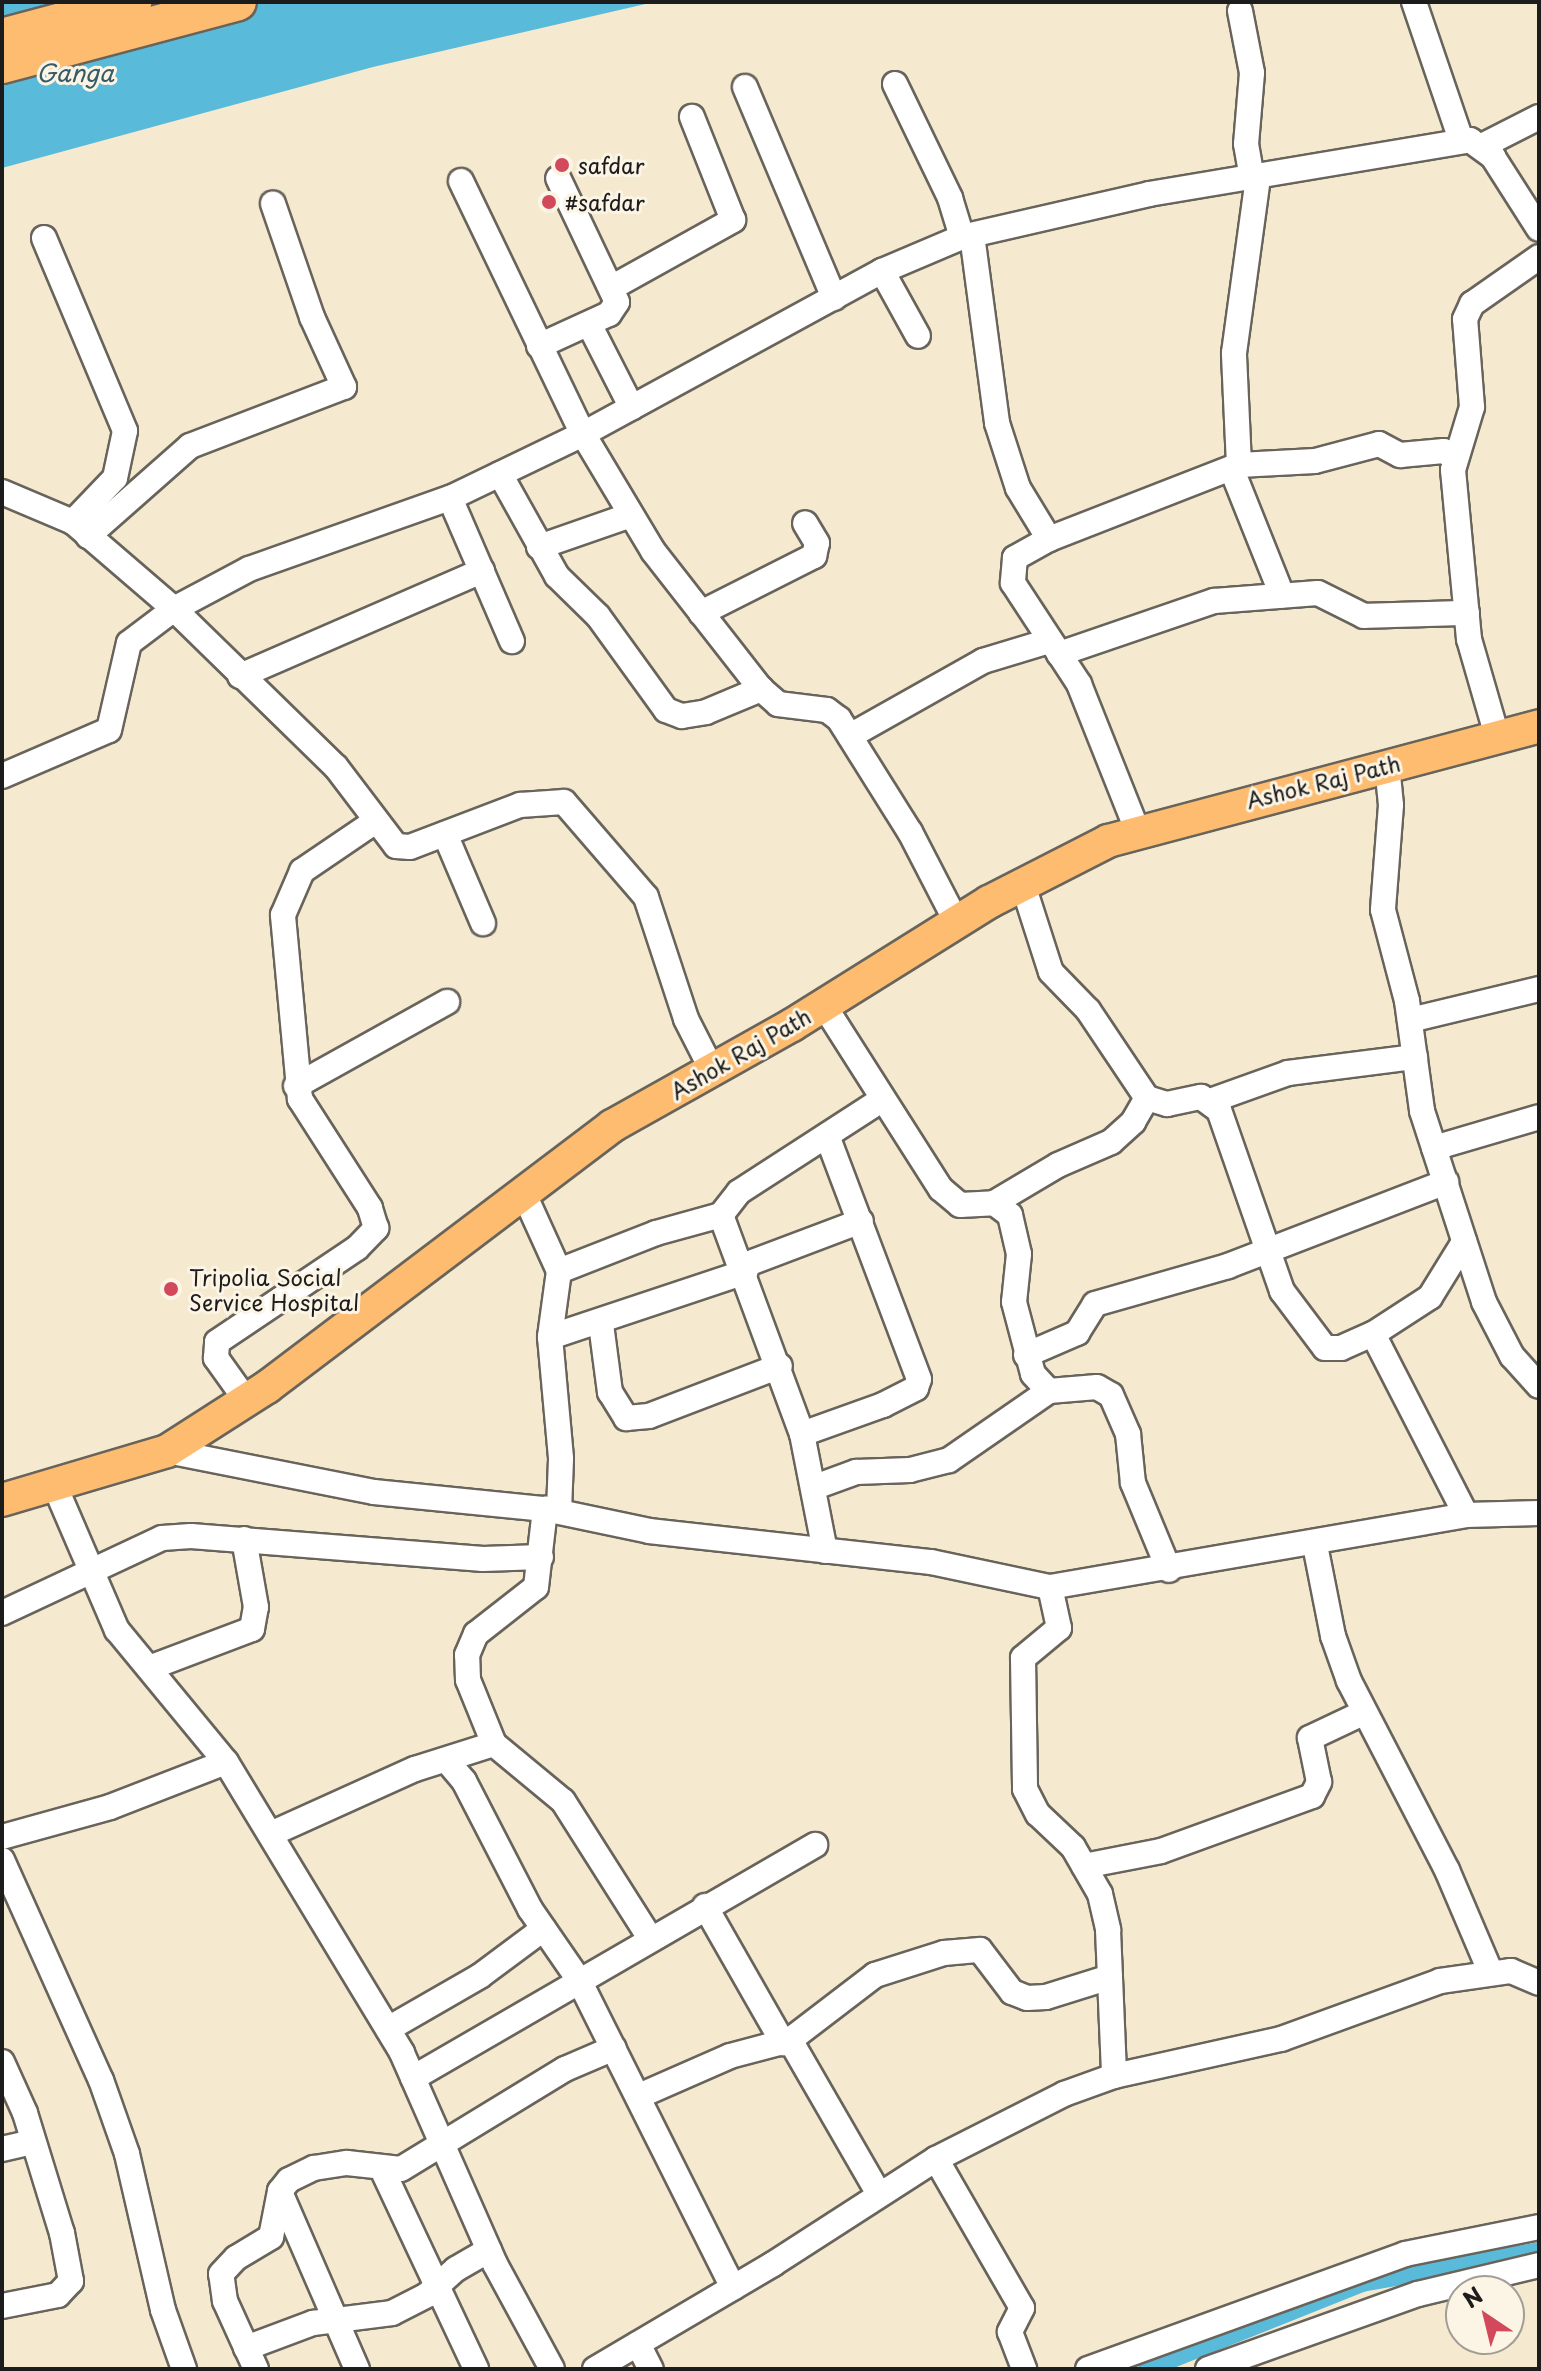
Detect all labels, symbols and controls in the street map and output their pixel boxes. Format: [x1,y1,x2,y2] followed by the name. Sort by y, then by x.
[36,59,114,87] water label: Ganga
[578,152,645,178] place label: safdar
[553,156,571,174] marker: safdar
[565,189,645,215] place label: #safdar
[540,193,558,211] marker: #safdar
[1242,749,1404,813] street label: Ashok Raj Path
[664,1001,816,1105] street label: Ashok Raj Path
[189,1263,358,1314] place label: Tripolia Social Service Hospital
[160,1278,182,1300] marker: Tripolia Social Service Hospital
[1445,2275,1525,2355] north arrow
[1455,2278,1489,2315] text: N

